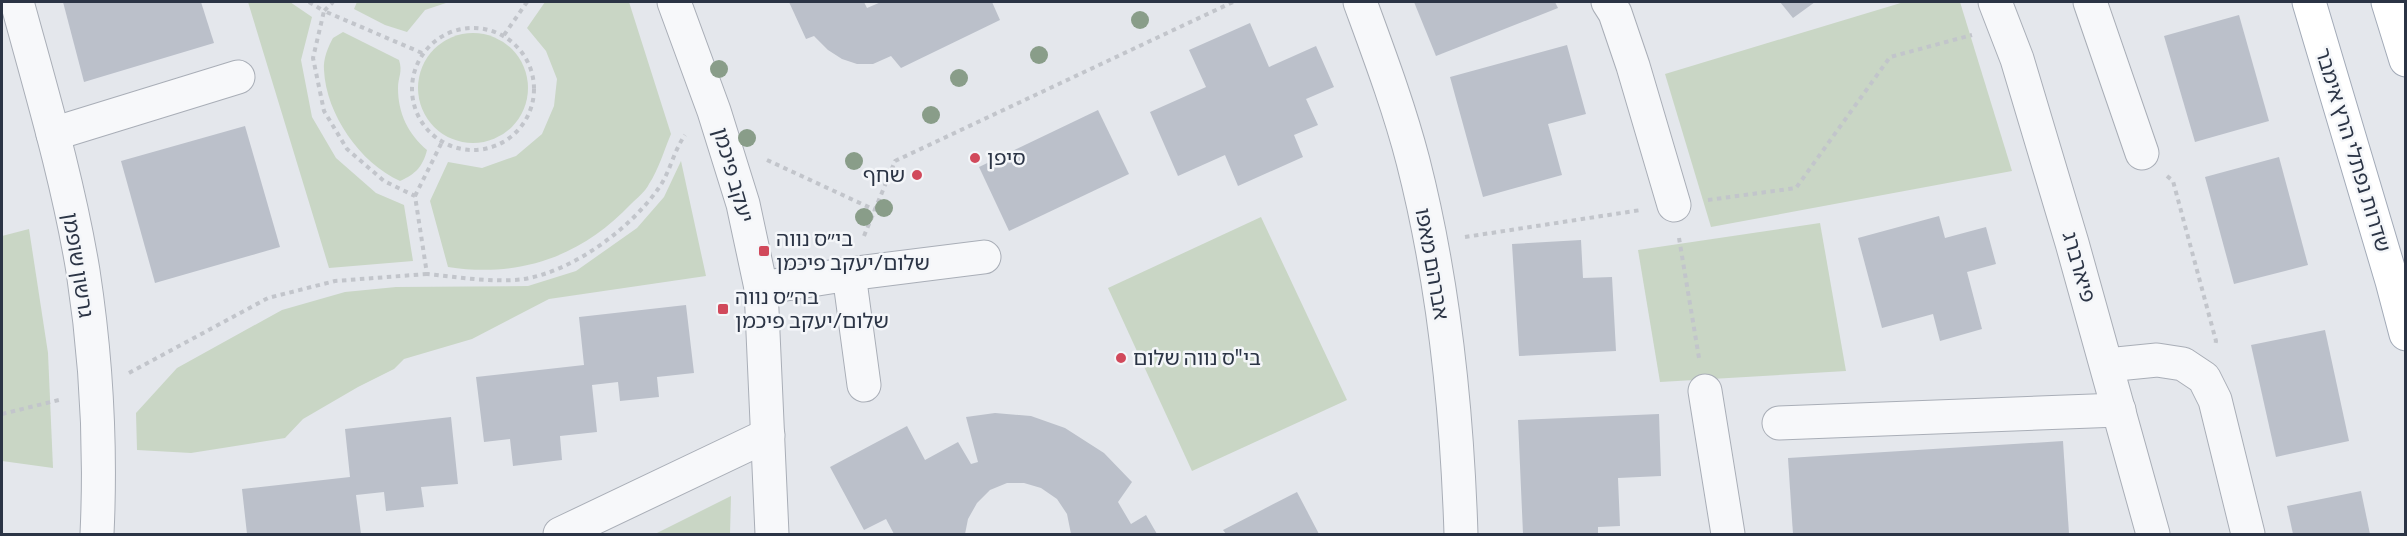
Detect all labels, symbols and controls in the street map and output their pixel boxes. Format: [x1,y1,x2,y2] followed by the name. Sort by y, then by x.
[2311,44,2397,255] street label: שדרות נפתלי הרץ אימבר
[709,124,760,225] street label: יעקב פיכמן
[987,144,1026,169] place label: סיפן
[968,151,982,165] marker: סיפן
[863,161,905,186] place label: שחף
[910,168,924,182] marker: שחף
[1411,206,1456,322] street label: אברהם מאפו
[59,210,100,319] street label: גרשון שופמן
[776,225,930,274] place label: בי״ס נווה שלום/יעקב פיכמן
[2058,228,2102,305] street label: פיארברג
[757,244,771,258] marker: בי״ס נווה שלום/יעקב פיכמן
[735,283,889,332] place label: בה״ס נווה שלום/יעקב פיכמן
[716,302,730,316] marker: בה״ס נווה שלום/יעקב פיכמן
[1133,344,1261,369] place label: בי"ס נווה שלום
[1114,351,1128,365] marker: בי"ס נווה שלום

